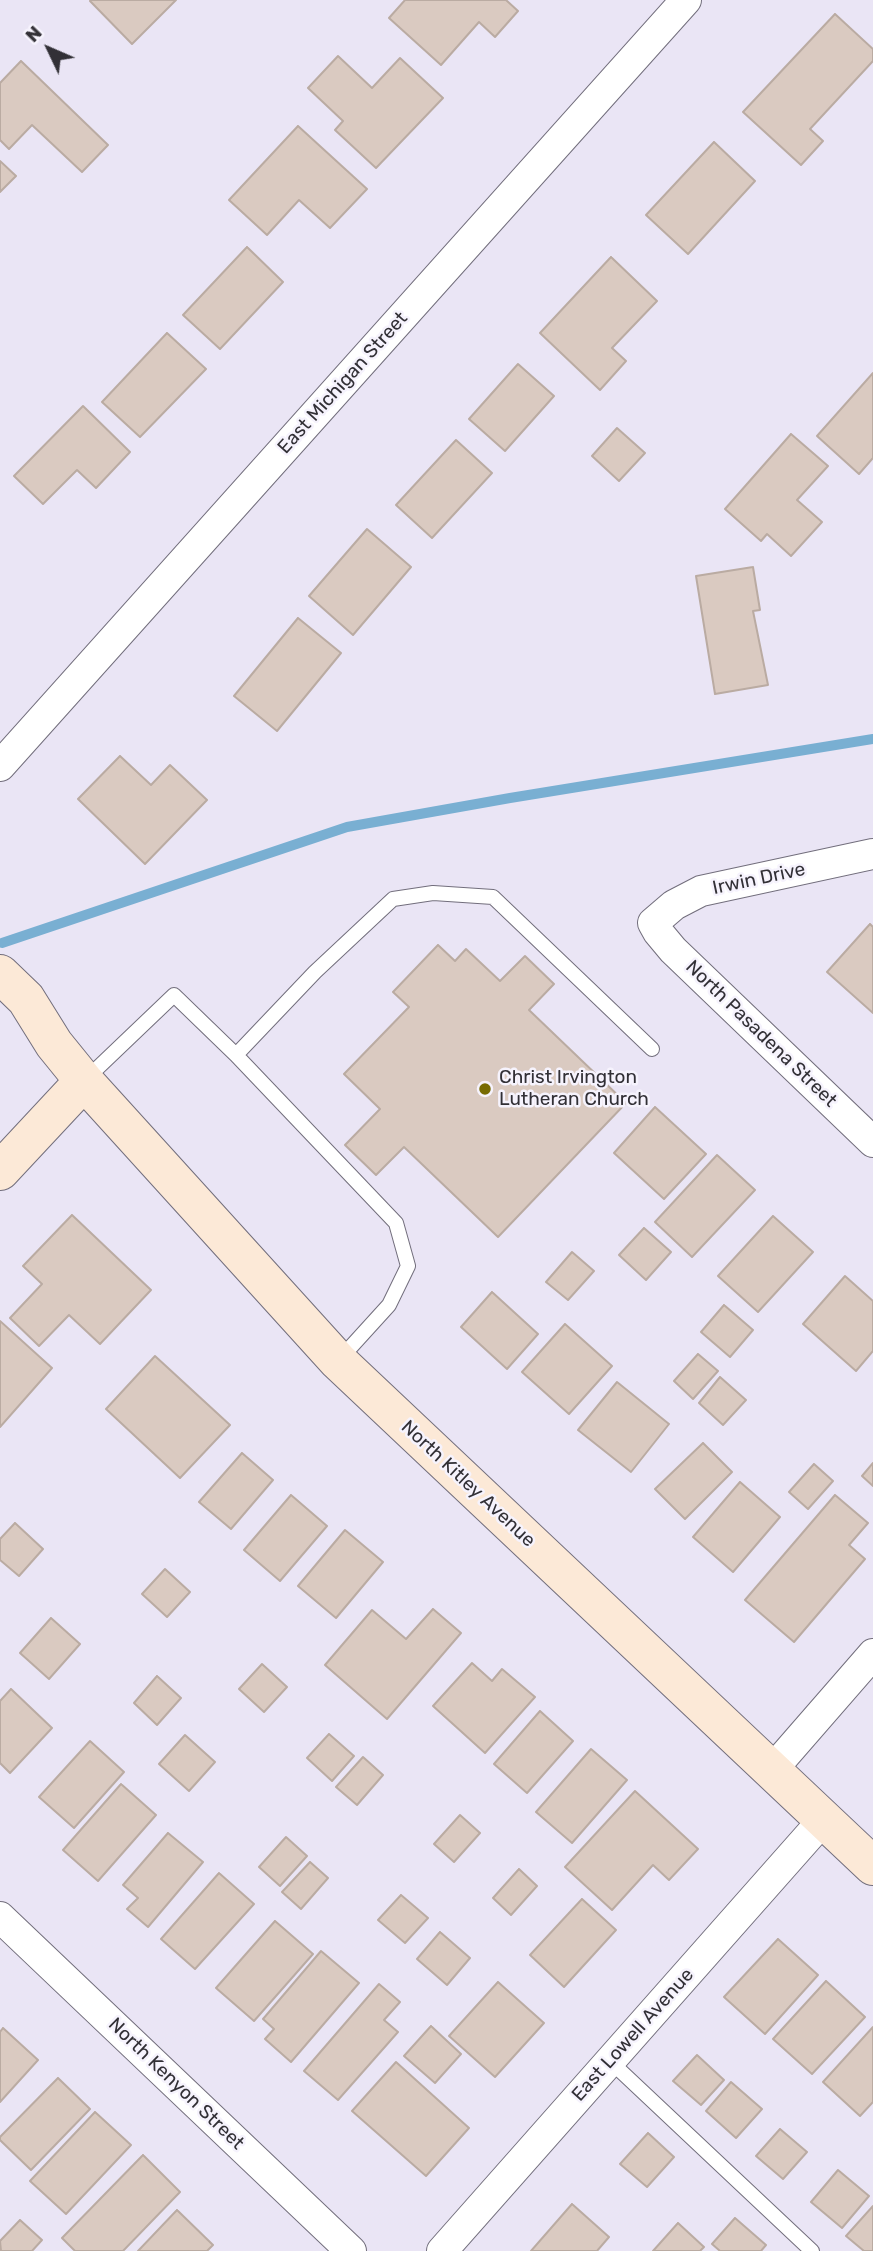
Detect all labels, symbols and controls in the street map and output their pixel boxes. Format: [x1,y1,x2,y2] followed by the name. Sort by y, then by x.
[14,14,84,84] north arrow
[21,21,47,47] text: N
[273,307,413,459] street label: East Michigan Street
[711,858,807,900] street label: Irwin Drive
[681,956,841,1112] street label: North Pasadena Street
[499,1067,649,1111] place label: Christ Irvington Lutheran Church
[477,1081,493,1097] marker: Christ Irvington Lutheran Church
[396,1416,540,1552] street label: North Kitley Avenue
[567,1964,699,2106] street label: East Lowell Avenue
[103,2013,249,2155] street label: North Kenyon Street

